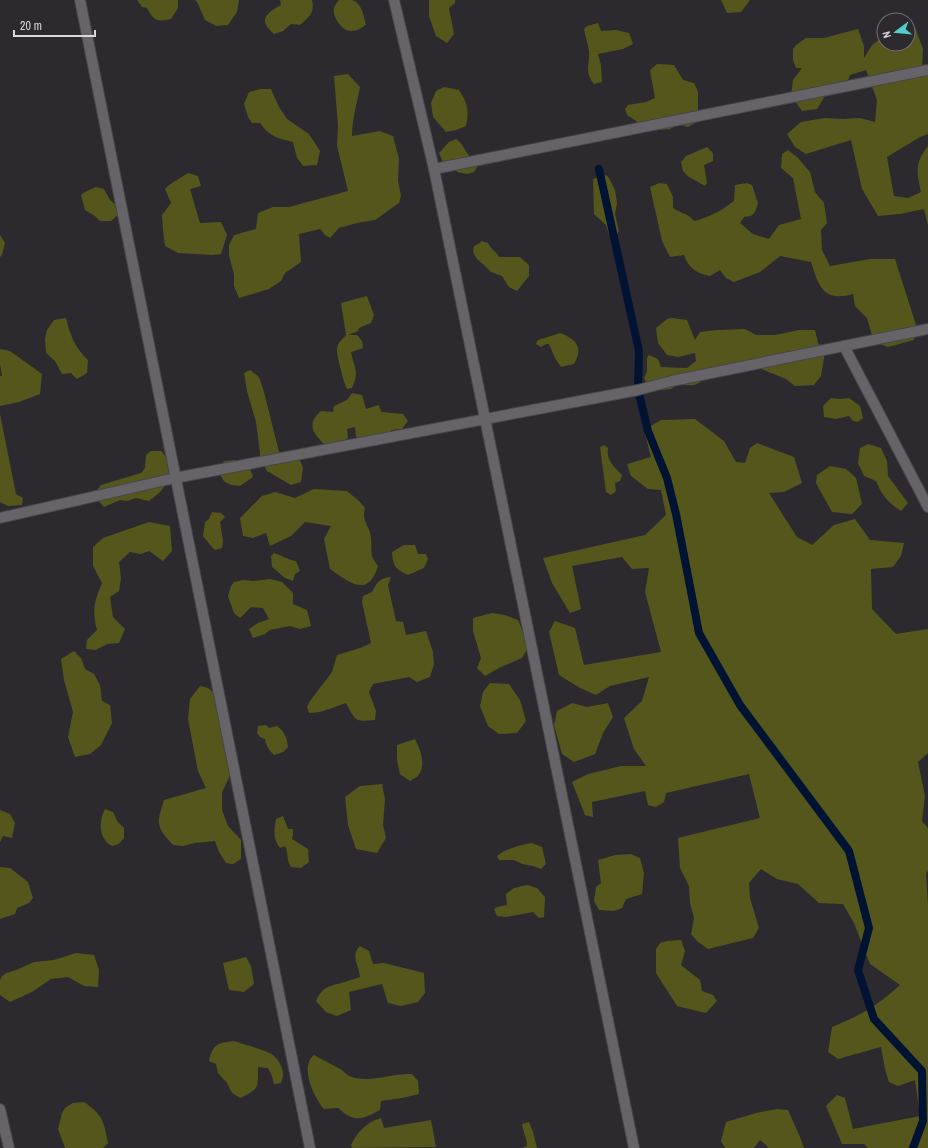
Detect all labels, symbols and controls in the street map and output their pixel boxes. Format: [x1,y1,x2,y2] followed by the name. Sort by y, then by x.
[14,12,95,38] scale bar
[876,12,916,52] north arrow
[20,18,42,34] text: 20 m
[879,30,894,40] text: N

